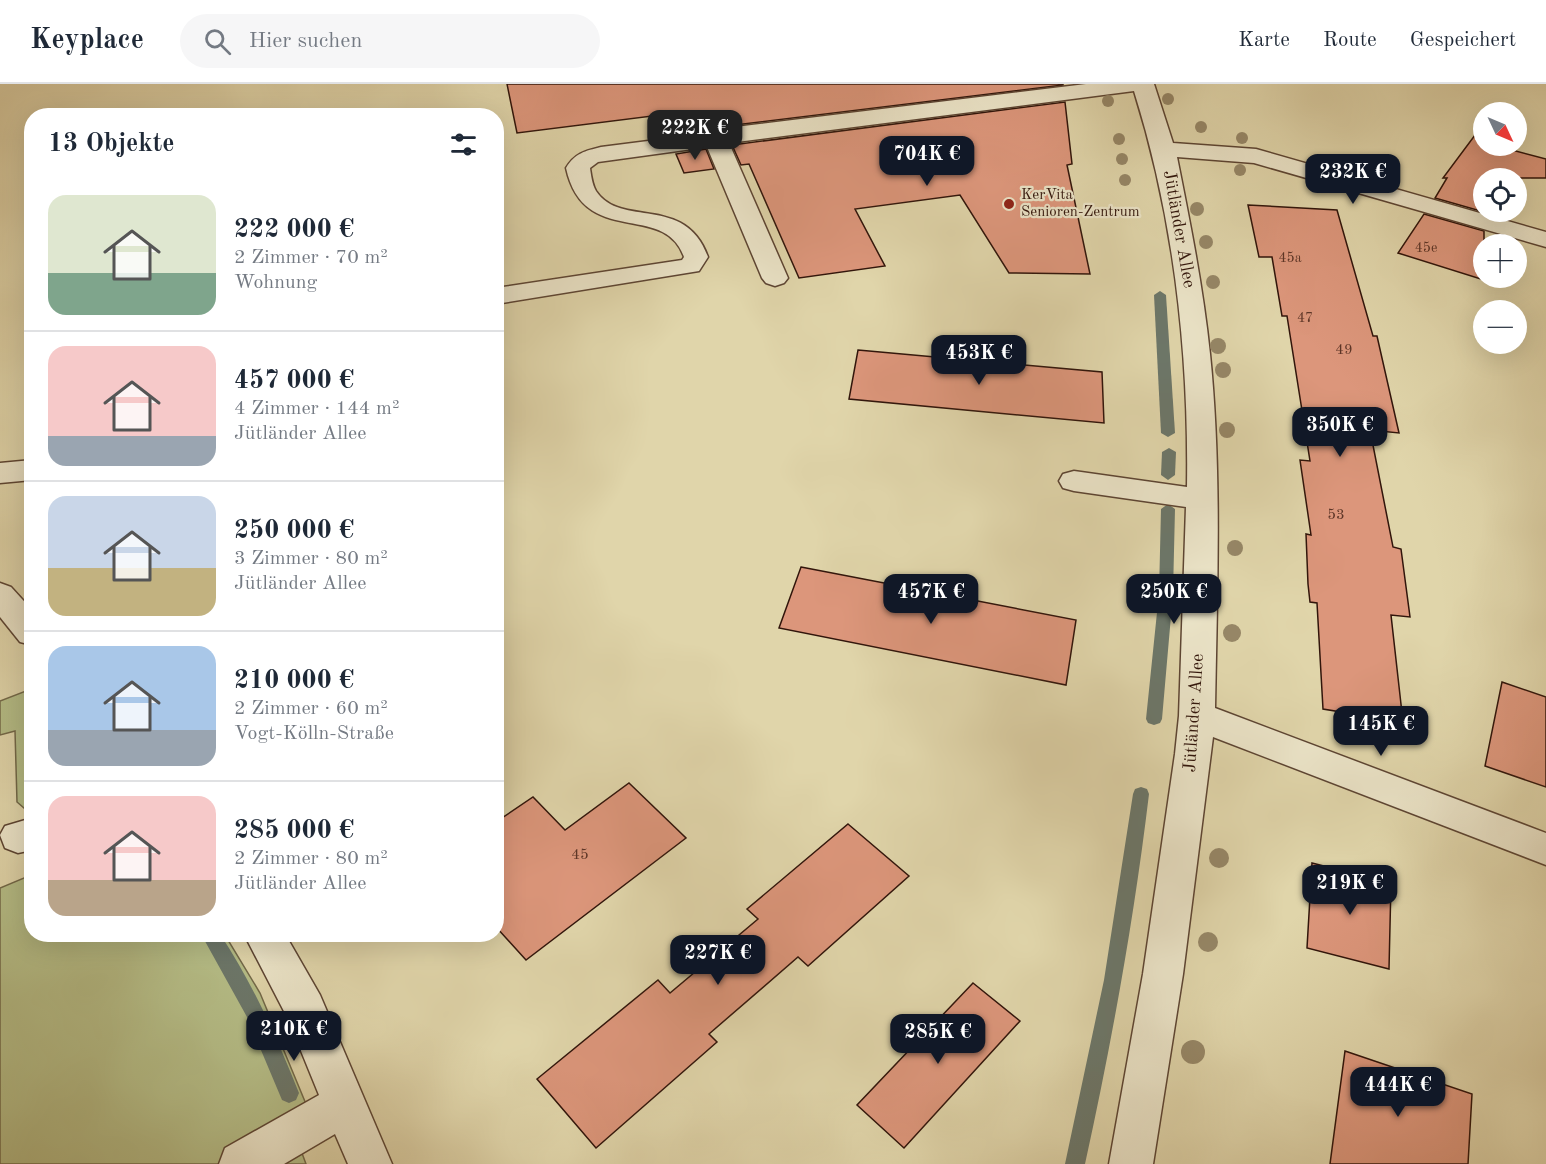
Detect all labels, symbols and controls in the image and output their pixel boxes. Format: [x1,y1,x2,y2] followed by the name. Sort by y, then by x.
[180,14,600,68] search box
[201,25,234,58] icon: search
[30,27,144,55] text: Keyplace
[249,30,362,52] text: Hier suchen
[1238,30,1290,51] text: Karte
[1323,30,1377,51] text: Route
[1410,30,1516,51] text: Gespeichert
[1473,102,1527,156] north arrow
[1473,102,1527,354] map controls
[646,110,744,161] pin: 222K €
[661,119,729,139] text: 222K €
[447,128,480,161] icon: filters
[48,131,175,157] text: 13 Objekte
[878,136,976,187] pin: 704K €
[893,145,961,165] text: 704K €
[1304,154,1402,205] pin: 232K €
[1319,163,1387,183] text: 232K €
[1473,168,1527,222] button: locate
[1160,169,1198,289] street label: Jütländer Allee
[1021,188,1140,220] place label: KerVita Senioren-Zentrum
[1002,197,1016,211] marker: KerVita Senioren-Zentrum
[234,217,354,243] text: 222 000 €
[96,219,168,291] icon: home
[1473,234,1527,288] button: +
[1415,241,1437,255] house number: 45e
[234,248,388,268] text: 2 Zimmer · 70 m²
[1278,251,1302,265] house number: 45a
[234,273,317,293] text: Wohnung
[1473,300,1527,354] button: −
[1297,311,1313,325] house number: 47
[930,335,1028,386] pin: 453K €
[1335,343,1353,358] house number: 49
[945,344,1013,364] text: 453K €
[234,368,354,394] text: 457 000 €
[96,370,168,442] icon: home
[234,399,399,419] text: 4 Zimmer · 144 m²
[1291,407,1389,458] pin: 350K €
[1306,416,1374,436] text: 350K €
[234,424,366,444] text: Jütländer Allee
[1327,508,1345,523] house number: 53
[234,518,354,544] text: 250 000 €
[96,520,168,592] icon: home
[234,549,388,569] text: 3 Zimmer · 80 m²
[234,574,366,594] text: Jütländer Allee
[882,574,980,625] pin: 457K €
[1125,574,1223,625] pin: 250K €
[897,583,965,603] text: 457K €
[1140,583,1208,603] text: 250K €
[1181,653,1207,773] street label: Jütländer Allee
[234,668,354,694] text: 210 000 €
[96,670,168,742] icon: home
[234,699,388,719] text: 2 Zimmer · 60 m²
[1332,706,1430,757] pin: 145K €
[1347,715,1415,735] text: 145K €
[234,724,394,744] text: Vogt-Kölln-Straße
[234,818,354,844] text: 285 000 €
[96,820,168,892] icon: home
[571,848,589,863] house number: 45
[234,849,388,869] text: 2 Zimmer · 80 m²
[1301,865,1399,916] pin: 219K €
[234,874,366,894] text: Jütländer Allee
[1316,874,1384,894] text: 219K €
[669,935,767,986] pin: 227K €
[684,944,752,964] text: 227K €
[245,1011,343,1062] pin: 210K €
[889,1014,987,1065] pin: 285K €
[260,1020,328,1040] text: 210K €
[904,1023,972,1043] text: 285K €
[1349,1067,1447,1118] pin: 444K €
[1364,1076,1432,1096] text: 444K €

